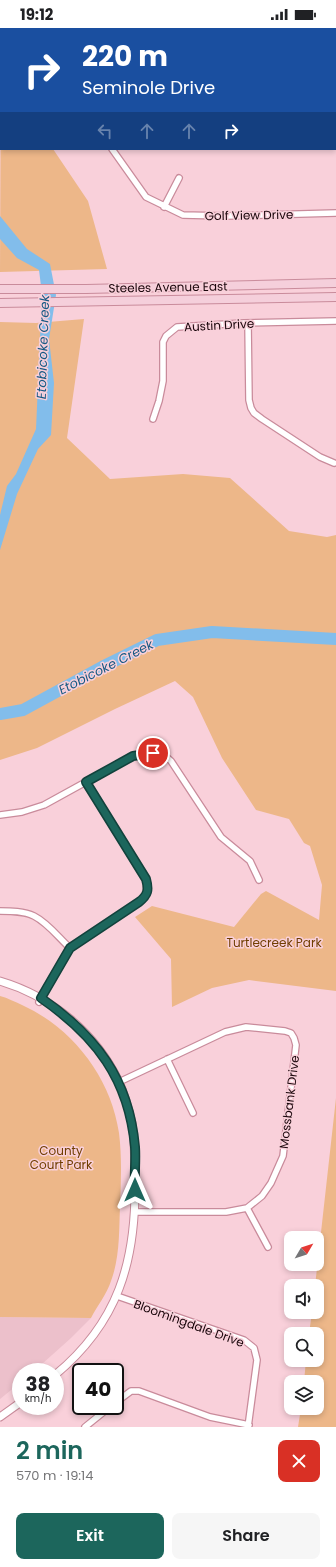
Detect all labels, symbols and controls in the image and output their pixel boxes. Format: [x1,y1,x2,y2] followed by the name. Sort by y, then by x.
[20,4,53,25] text: 19:12
[82,37,168,76] text: 220 m
[16,44,68,96] icon: right
[82,75,215,100] text: Seminole Drive
[94,120,116,142] icon: left
[136,120,158,142] icon: ahead
[178,120,200,142] icon: ahead
[220,120,242,142] icon: right
[204,206,294,224] street label: Golf View Drive
[108,277,228,297] street label: Steeles Avenue East
[32,293,54,399] water label: Etobicoke Creek
[183,315,255,335] street label: Austin Drive
[55,634,158,699] water label: Etobicoke Creek
[136,736,170,770] pin
[142,742,164,764] icon: arrive
[226,934,322,951] park label: Turtlecreek Park
[275,1054,303,1150] street label: Mossbank Drive
[30,1142,93,1173] park label: County Court Park
[114,1169,156,1211] position arrow
[284,1231,324,1271] north arrow
[284,1231,324,1415] map controls
[284,1279,324,1319] button: sound
[131,1295,247,1351] street label: Bloomingdale Drive
[284,1327,324,1367] button: search
[72,1363,124,1415] speed limit sign: 40
[25,1370,51,1398] text: 38
[284,1375,324,1415] button: layers
[25,1391,51,1406] text: km/h
[16,1434,83,1467] text: 2 min
[278,1440,320,1482] button: close
[16,1466,93,1485] text: 570 m · 19:14
[16,1513,164,1559] button: Exit
[172,1513,320,1559] button: Share

